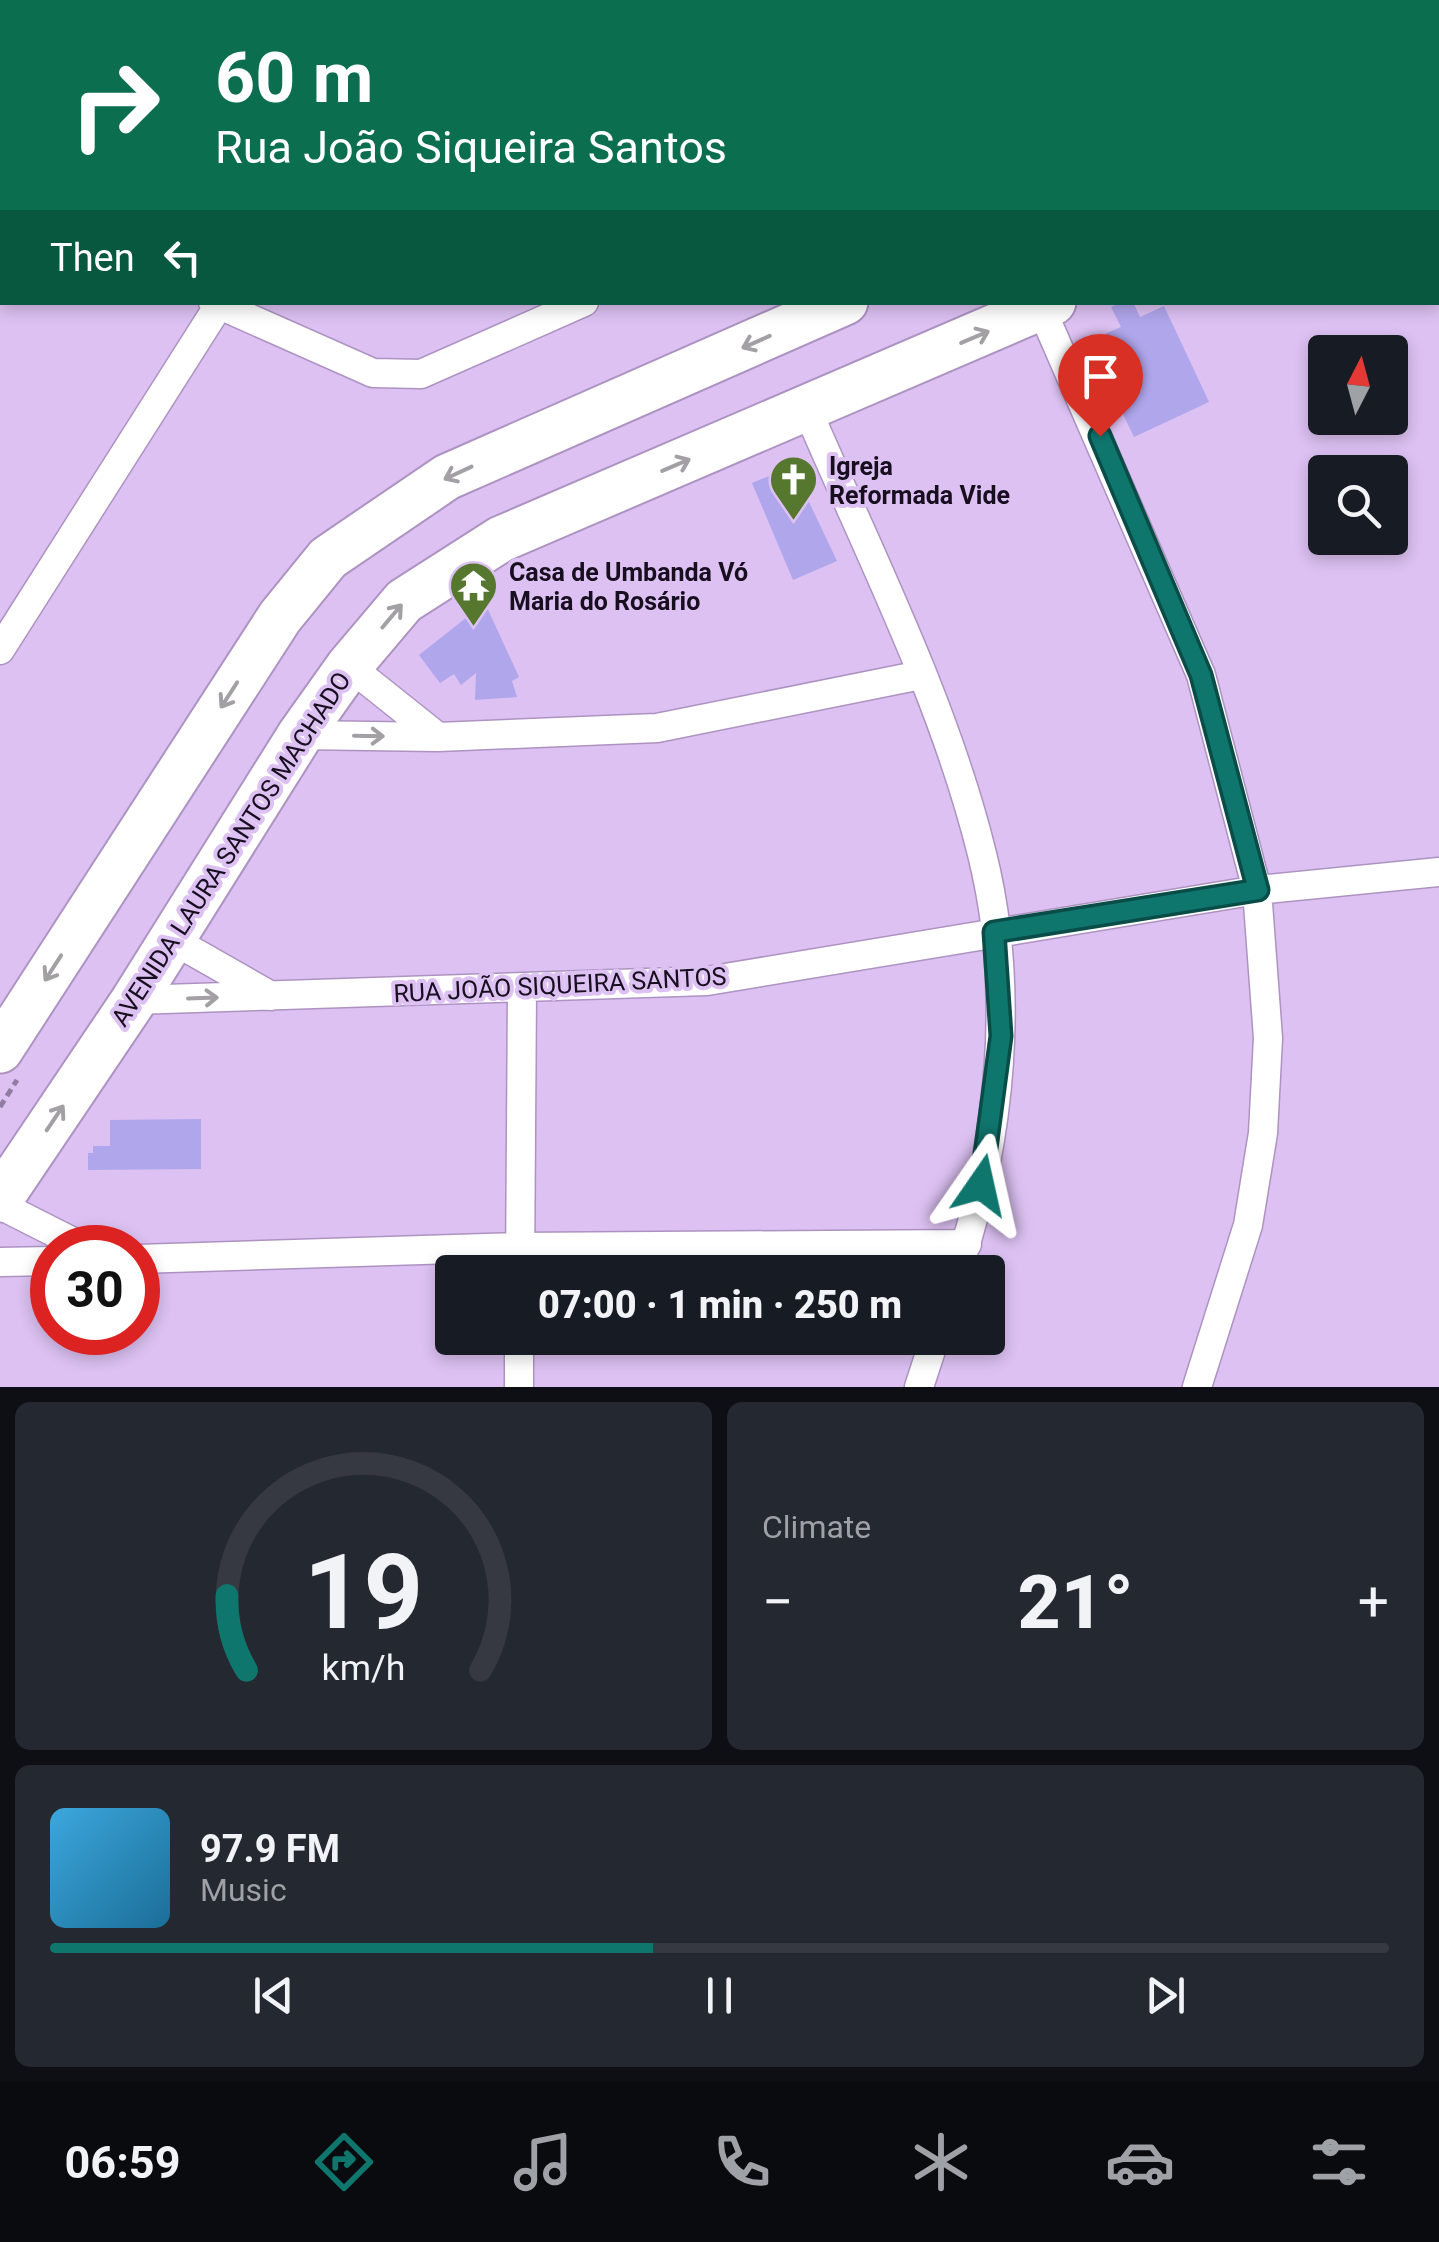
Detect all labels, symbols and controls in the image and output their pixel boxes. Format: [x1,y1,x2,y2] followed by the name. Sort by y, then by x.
[215,37,373,119] text: 60 m
[50,40,180,170] icon: right
[215,121,727,174] text: Rua João Siqueira Santos
[155,230,210,285] icon: left
[50,236,135,280] text: Then
[959,326,990,344] one-way arrow
[741,334,771,352] one-way arrow
[1058,334,1143,437] pin
[1308,335,1408,435] north arrow
[1308,335,1408,555] map controls
[1073,349,1128,404] icon: arrive
[829,452,1010,510] place label: Igreja Reformada Vide
[768,454,820,522] church icon: Igreja Reformada Vide
[660,455,691,473] one-way arrow
[1308,455,1408,555] button: search
[444,464,474,483] one-way arrow
[509,558,748,616] place label: Casa de Umbanda Vó Maria do Rosário
[448,560,500,628] temple icon: Casa de Umbanda Vó Maria do Rosário
[380,604,403,629] one-way arrow
[105,666,357,1032] street label: AVENIDA LAURA SANTOS MACHADO
[219,680,240,709] one-way arrow
[352,726,384,746] one-way arrow
[43,953,64,982] one-way arrow
[393,961,727,1008] street label: RUA JOÃO SIQUEIRA SANTOS
[187,989,219,1008] one-way arrow
[44,1104,65,1132] one-way arrow
[929,1133,1033,1237] position arrow
[30,1225,160,1355] speed limit sign: 30
[538,1283,902,1327] text: 07:00 · 1 min · 250 m
[762,1508,871,1546] text: Climate
[304,1532,423,1653] text: 19
[1018,1558,1134,1646] text: 21°
[762,1570,793,1634] text: −
[1358,1570,1389,1634] text: +
[322,1647,405,1689] text: km/h
[200,1827,340,1871] text: 97.9 FM
[200,1871,287,1909] text: Music
[246,1968,301,2023] icon: previous
[692,1968,747,2023] icon: pause
[1138,1968,1193,2023] icon: next
[309,2127,379,2197] icon: directions
[508,2127,578,2197] icon: music
[707,2127,777,2197] icon: phone
[906,2127,976,2197] icon: climate
[1105,2127,1175,2197] icon: car
[1304,2127,1374,2197] icon: filters
[65,2136,180,2189] text: 06:59

